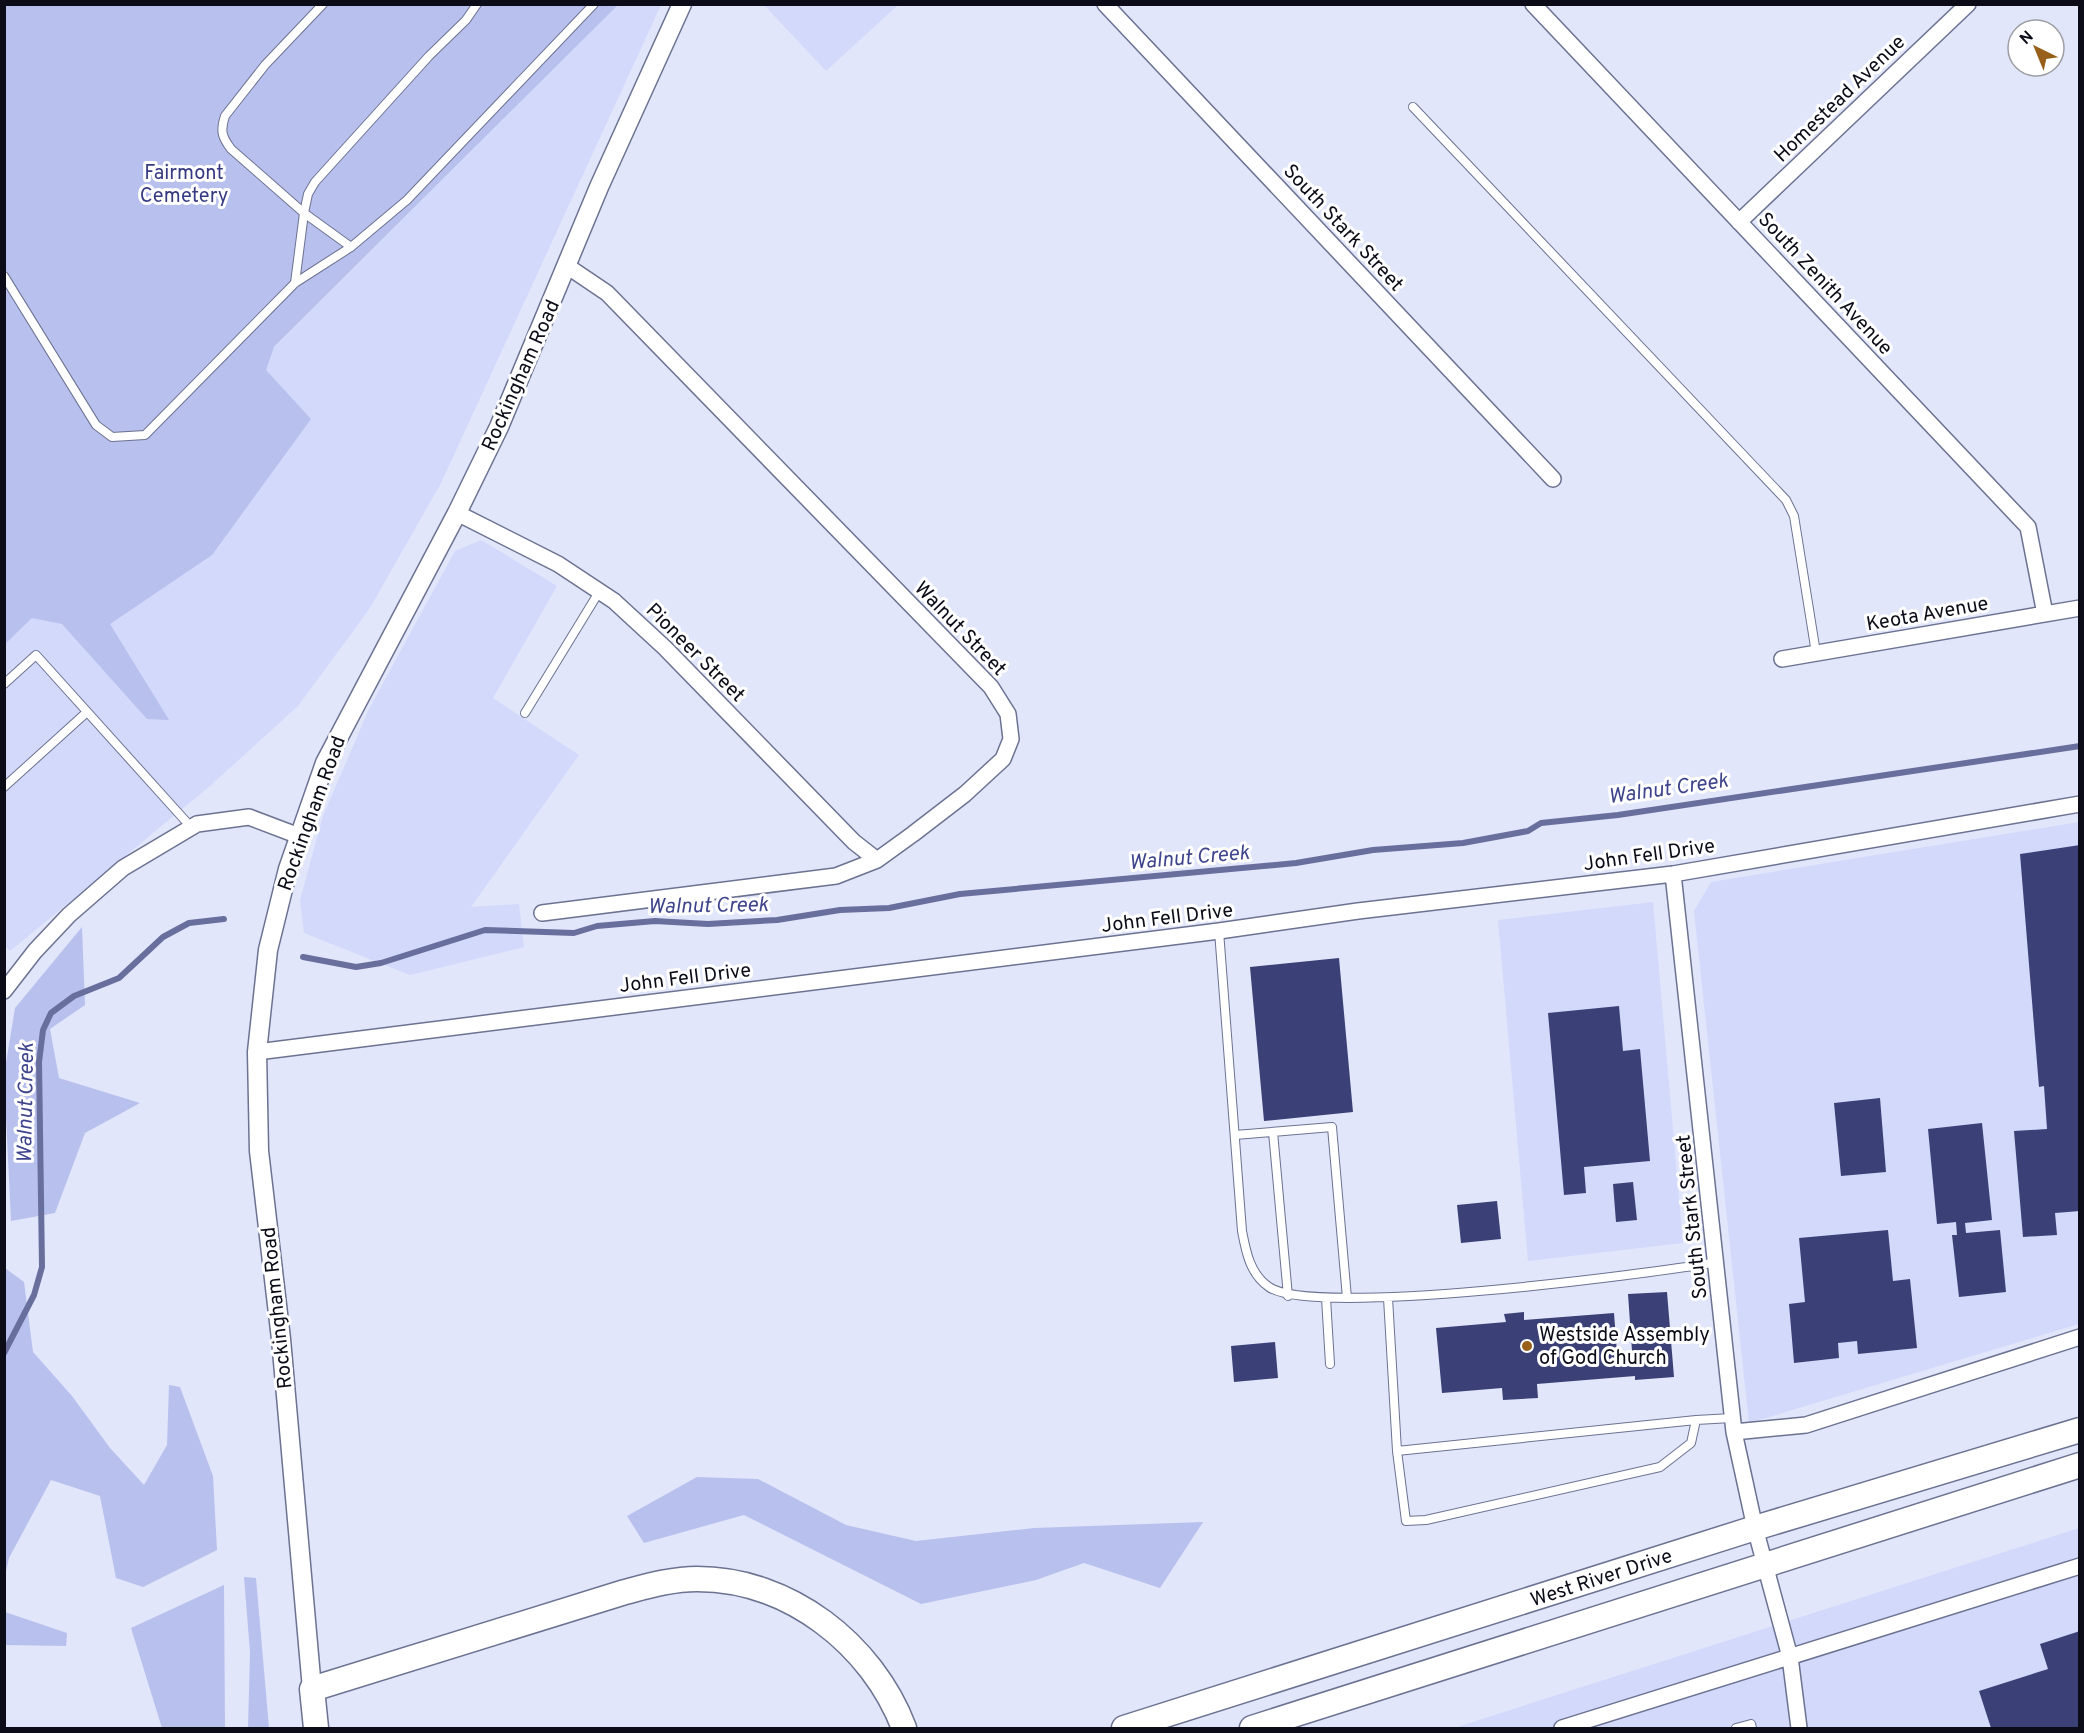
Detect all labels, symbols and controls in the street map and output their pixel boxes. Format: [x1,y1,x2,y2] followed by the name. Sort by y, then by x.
[2006,18,2066,78] north arrow
[2016,27,2038,50] text: N
[1769,30,1912,169] street label: Homestead Avenue
[1277,159,1408,298] street label: South Stark Street
[140,161,228,210] park label: Fairmont Cemetery
[1752,207,1898,361] street label: South Zenith Avenue
[477,296,567,456] street label: Rockingham Road
[908,577,1011,682] street label: Walnut Street
[1864,591,1990,638] street label: Keota Avenue
[639,598,750,709] street label: Pioneer Street
[273,733,353,895] street label: Rockingham Road
[1607,768,1730,811] water label: Walnut Creek
[1582,834,1717,878] street label: John Fell Drive
[1128,840,1251,877] water label: Walnut Creek
[647,892,769,921] water label: Walnut Creek
[1100,898,1235,940] street label: John Fell Drive
[618,958,753,1000] street label: John Fell Drive
[12,1042,41,1164] water label: Walnut Creek
[1671,1133,1715,1300] street label: South Stark Street
[257,1225,299,1390] street label: Rockingham Road
[1539,1323,1710,1372] place label: Westside Assembly of God Church
[1520,1339,1534,1353] marker: Westside Assembly of God Church
[1527,1544,1676,1614] street label: West River Drive

